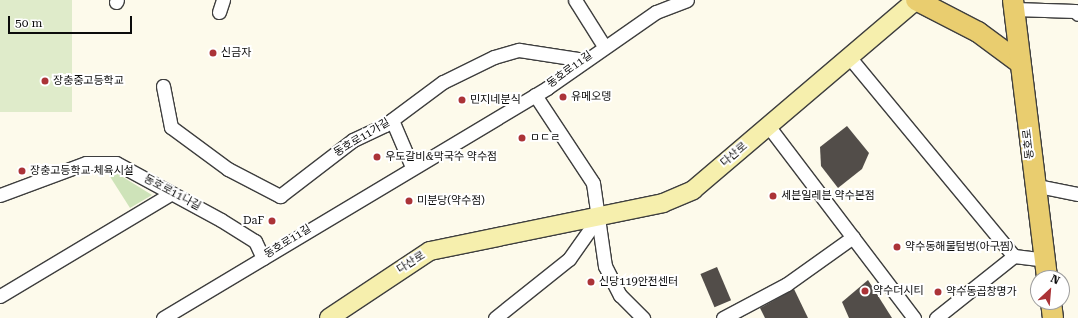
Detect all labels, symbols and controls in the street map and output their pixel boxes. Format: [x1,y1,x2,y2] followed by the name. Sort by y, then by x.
[10,8,134,34] scale bar
[15,16,42,30] text: 50 m
[221,46,251,60] place label: 신금자
[208,48,218,58] marker: 신금자
[545,49,595,91] street label: 동호로11길
[53,74,124,88] place label: 장충중고등학교
[40,76,50,86] marker: 장충중고등학교
[571,90,611,104] place label: 유메오뎅
[558,92,568,102] marker: 유메오뎅
[470,93,521,107] place label: 민지네분식
[457,95,467,105] marker: 민지네분식
[332,116,392,160] street label: 동호로11가길
[1021,128,1037,160] street label: 동호로
[530,131,560,145] place label: ㅁㄷㄹ
[517,133,527,143] marker: ㅁㄷㄹ
[718,140,750,170] street label: 다산로
[385,150,497,164] place label: 우도갈비&막국수 약수점
[372,152,382,162] marker: 우도갈비&막국수 약수점
[30,164,134,178] place label: 장충고등학교 체육시설
[17,166,27,176] marker: 장충고등학교 체육시설
[141,172,203,214] street label: 동호로11나길
[781,189,875,203] place label: 세븐일레븐 약수본점
[768,191,778,201] marker: 세븐일레븐 약수본점
[417,194,485,208] place label: 미분당(약수점)
[404,196,414,206] marker: 미분당(약수점)
[243,214,264,228] place label: DaF
[267,216,277,226] marker: DaF
[262,222,314,262] street label: 동호로11길
[905,240,1013,254] place label: 약수동해물텀벙(아구찜)
[892,242,902,252] marker: 약수동해물텀벙(아구찜)
[395,249,427,277] street label: 다산로
[1030,270,1070,310] north arrow
[1048,272,1062,287] text: N
[599,275,678,289] place label: 신당119안전센터
[586,277,596,287] marker: 신당119안전센터
[873,284,924,298] place label: 약수더시티
[946,285,1017,299] place label: 약수동곱창명가
[860,286,870,296] marker: 약수더시티
[933,287,943,297] marker: 약수동곱창명가

